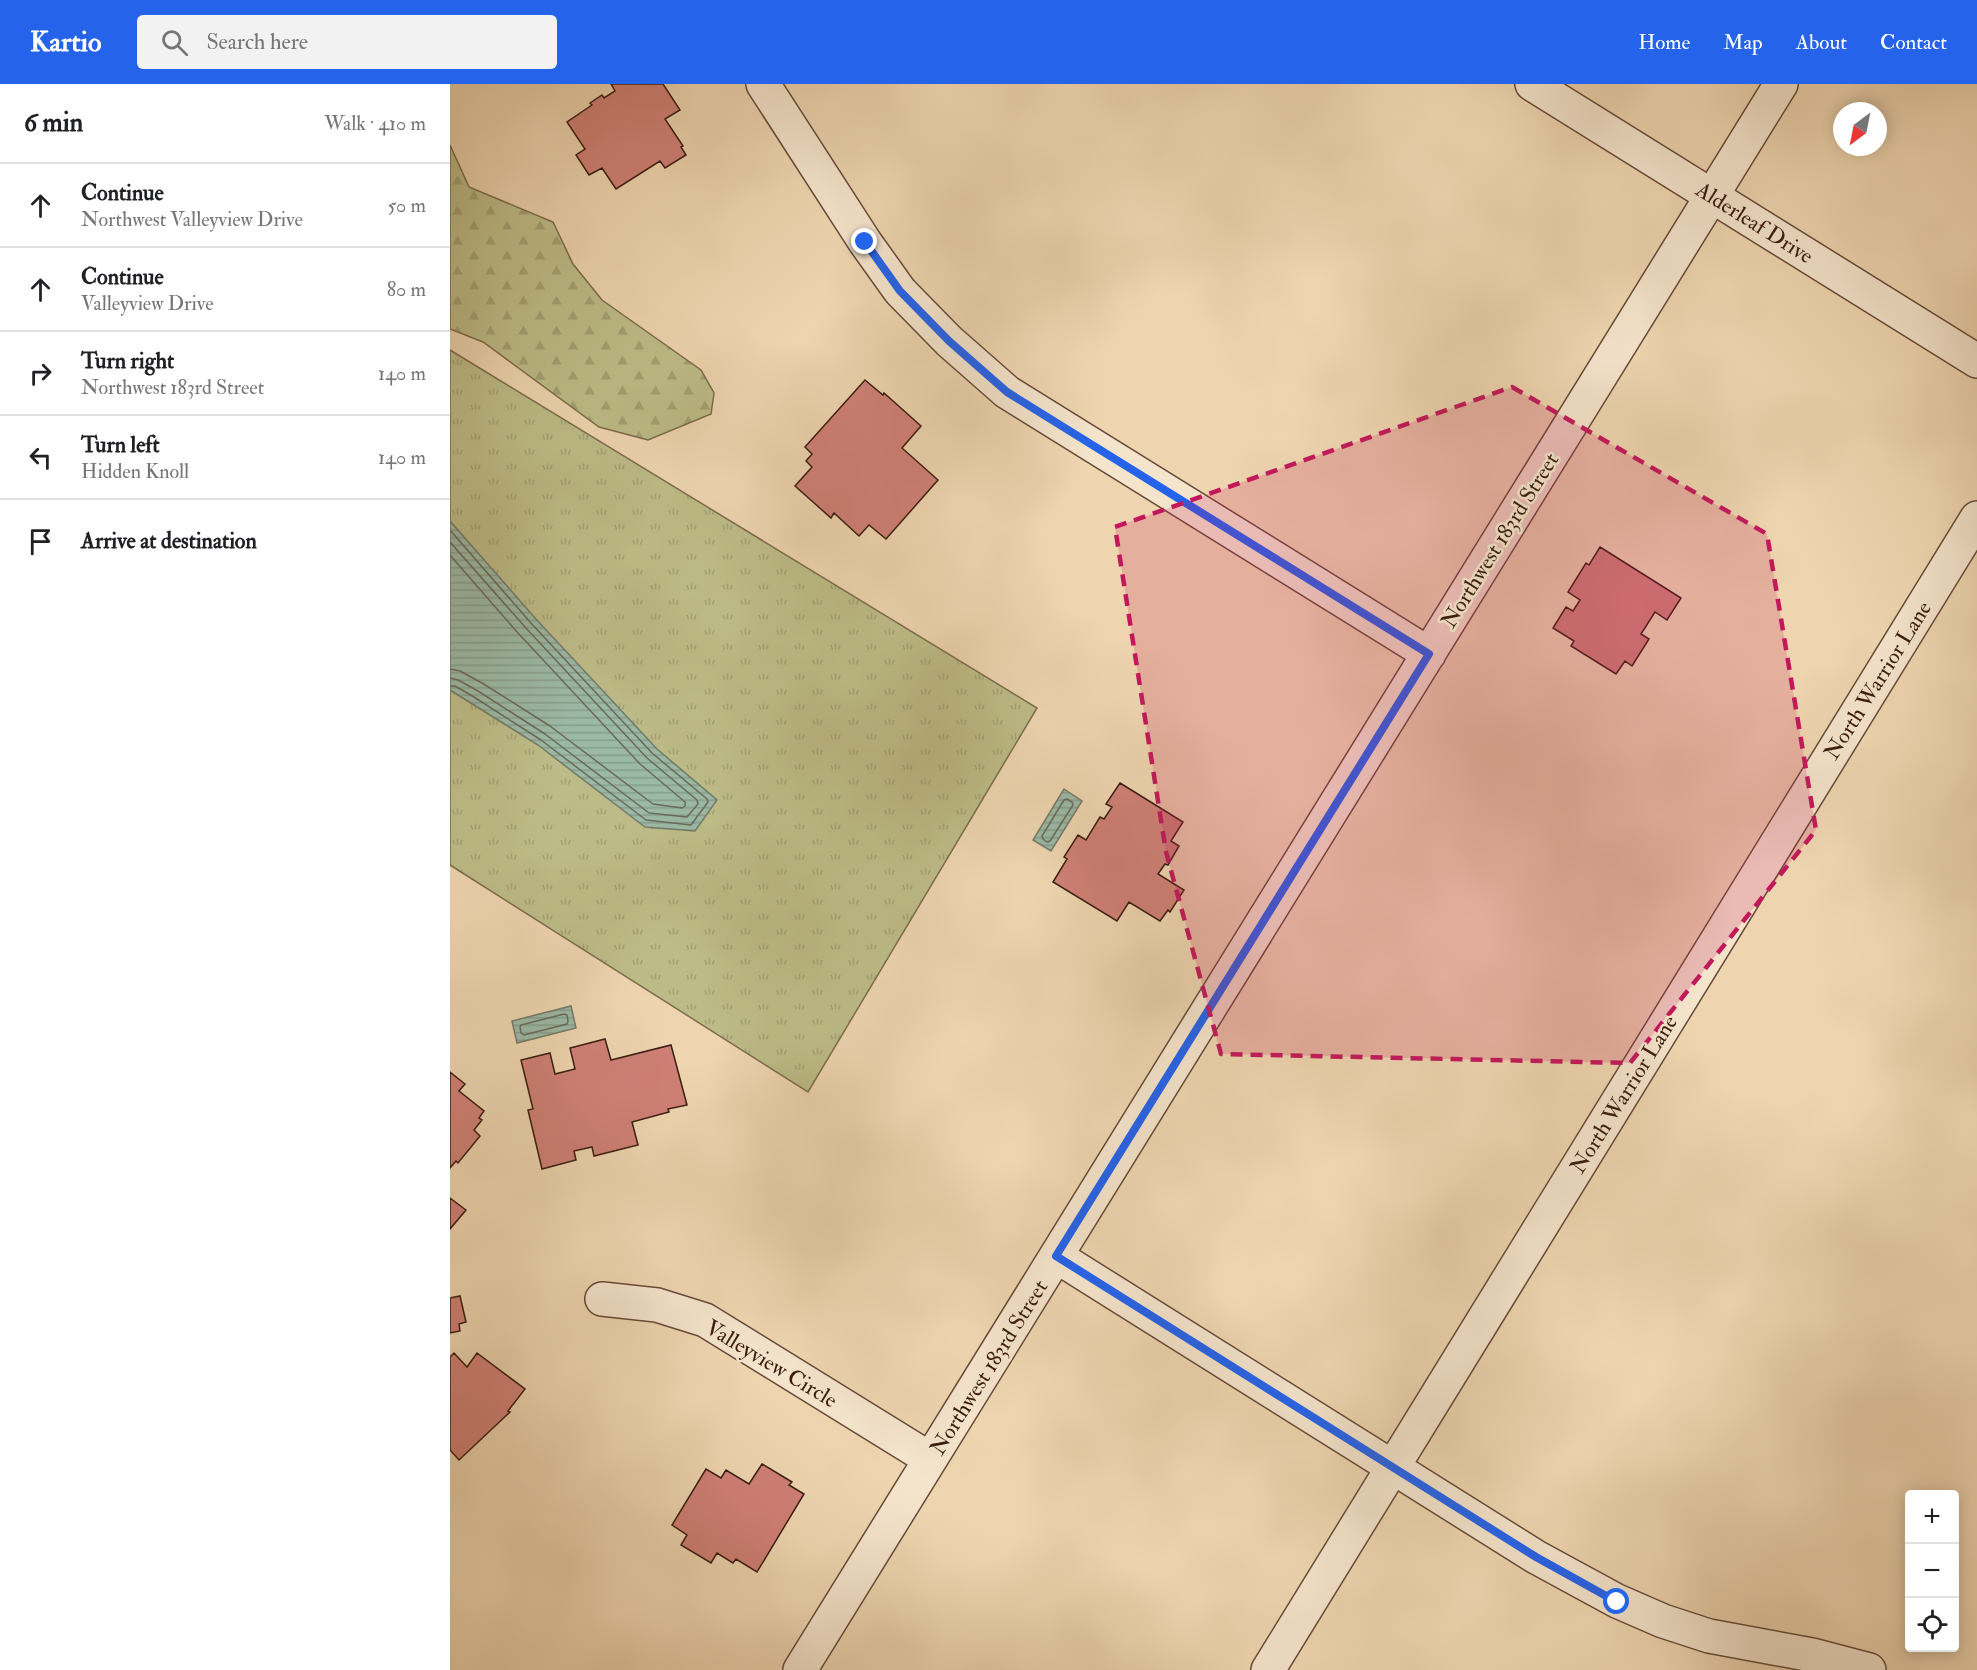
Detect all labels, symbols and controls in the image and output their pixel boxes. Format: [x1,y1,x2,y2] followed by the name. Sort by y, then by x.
[137,15,557,69] search box
[30,25,101,60] text: Kartio
[158,26,191,59] icon: search
[206,28,308,56] text: Search here
[1638,29,1690,56] text: Home
[1723,29,1763,56] text: Map
[1796,29,1847,56] text: About
[1880,29,1947,56] text: Contact
[1833,102,1887,156] north arrow
[24,107,83,139] text: 6 min
[324,111,426,136] text: Walk · 410 m
[1690,175,1819,270] street label: Alderleaf Drive
[81,179,164,207] text: Continue
[24,189,57,222] icon: ahead
[387,193,426,218] text: 50 m
[81,207,303,232] text: Northwest Valleyview Drive
[851,228,877,254] route end
[81,263,164,291] text: Continue
[24,273,57,306] icon: ahead
[387,277,426,302] text: 80 m
[81,291,214,316] text: Valleyview Drive
[81,347,174,375] text: Turn right
[24,357,57,390] icon: right
[378,361,426,386] text: 140 m
[81,375,264,400] text: Northwest 183rd Street
[81,431,160,459] text: Turn left
[24,441,57,474] icon: left
[378,445,426,470] text: 140 m
[1435,448,1565,633] street label: Northwest 183rd Street
[81,459,189,484] text: Hidden Knoll
[24,525,57,558] icon: arrive
[81,527,257,555] text: Arrive at destination
[1818,596,1938,765] street label: North Warrior Lane
[1564,1010,1684,1179] street label: North Warrior Lane
[924,1275,1054,1460] street label: Northwest 183rd Street
[700,1313,843,1414] street label: Valleyview Circle
[1905,1490,1959,1652] map controls
[1905,1490,1959,1544] button: +
[1905,1544,1959,1598] button: −
[1603,1588,1629,1614] route start
[1905,1598,1959,1652] button: locate

